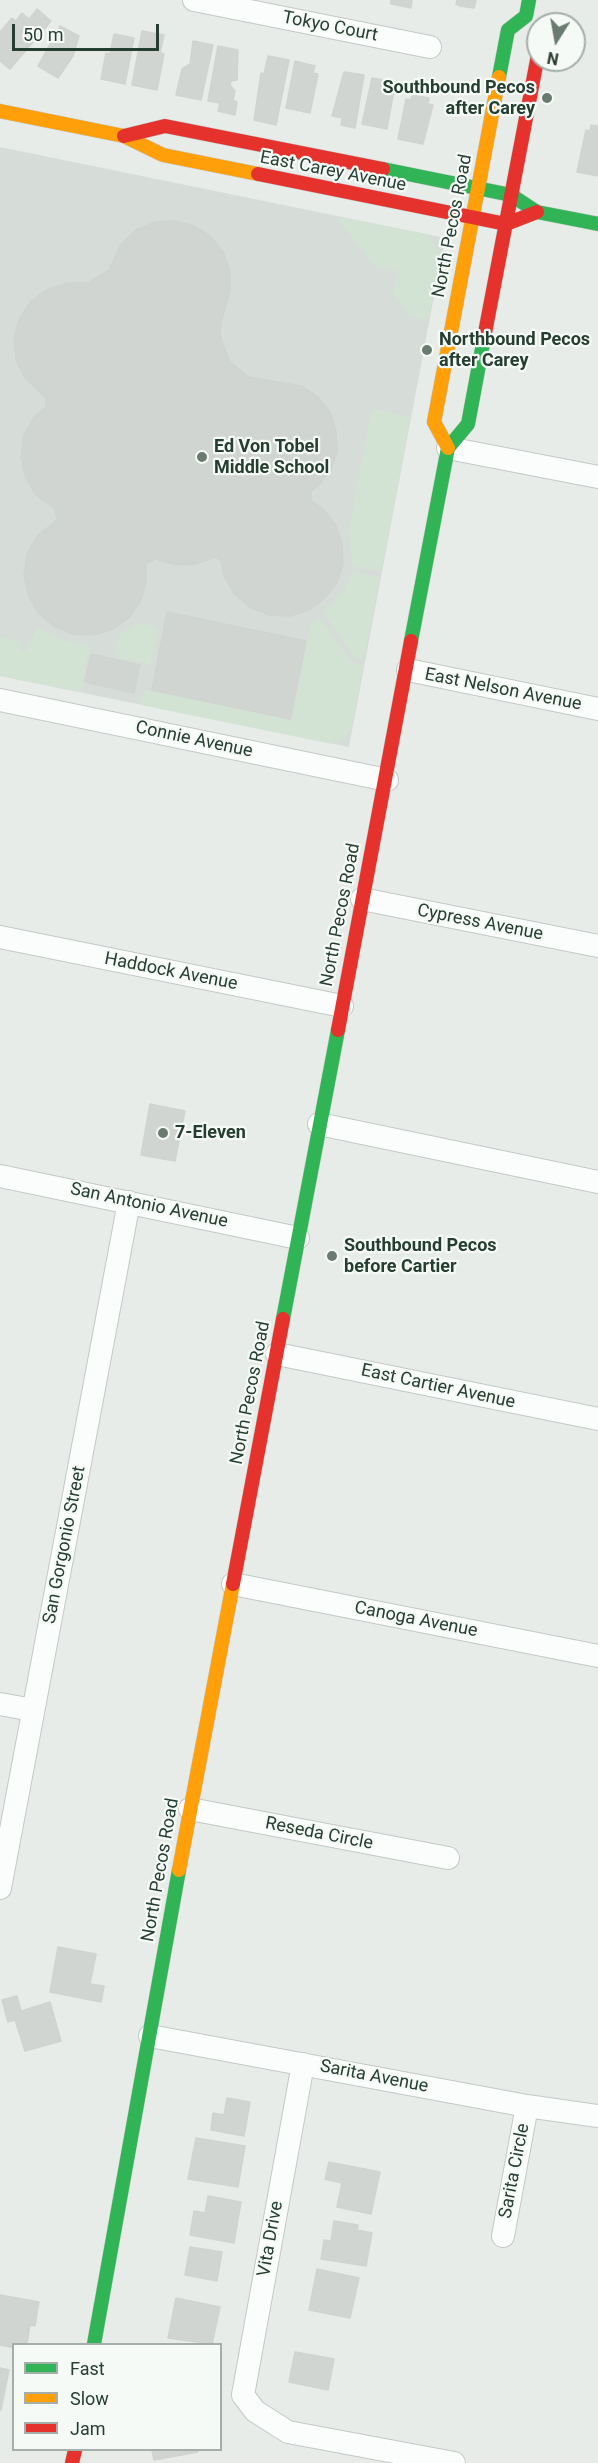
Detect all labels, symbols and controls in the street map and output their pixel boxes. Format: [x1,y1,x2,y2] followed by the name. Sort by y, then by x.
[280,7,380,47] street label: Tokyo Court
[15,12,162,50] scale bar
[526,12,586,72] north arrow
[23,24,63,45] text: 50 m
[546,48,560,69] text: N
[382,77,535,119] place label: Southbound Pecos after Carey
[540,91,554,105] marker: Southbound Pecos after Carey
[258,147,408,197] street label: East Carey Avenue
[429,153,477,299] street label: North Pecos Road
[439,329,590,372] place label: Northbound Pecos after Carey
[420,343,434,357] marker: Northbound Pecos after Carey
[214,436,329,478] place label: Ed Von Tobel Middle School
[195,450,209,464] marker: Ed Von Tobel Middle School
[423,664,583,716] street label: East Nelson Avenue
[134,717,254,763] street label: Connie Avenue
[317,842,365,988] street label: North Pecos Road
[415,900,545,946] street label: Cypress Avenue
[103,949,239,995] street label: Haddock Avenue
[175,1122,246,1144] place label: 7-Eleven
[156,1126,170,1140] marker: 7-Eleven
[68,1179,230,1233] street label: San Antonio Avenue
[344,1235,497,1278] place label: Southbound Pecos before Cartier
[325,1249,339,1263] marker: Southbound Pecos before Cartier
[227,1320,275,1466] street label: North Pecos Road
[359,1360,517,1414] street label: East Cartier Avenue
[39,1464,91,1626] street label: San Gorgonio Street
[353,1597,479,1643] street label: Canoga Avenue
[138,1797,184,1943] street label: North Pecos Road
[263,1813,375,1855] street label: Reseda Circle
[318,2056,430,2098] street label: Sarita Avenue
[495,2122,535,2220] street label: Sarita Circle
[254,2199,288,2279] street label: Vita Drive
[12,2343,222,2451] legend
[70,2358,105,2379] text: Fast
[70,2388,109,2409] text: Slow
[70,2418,106,2439] text: Jam

